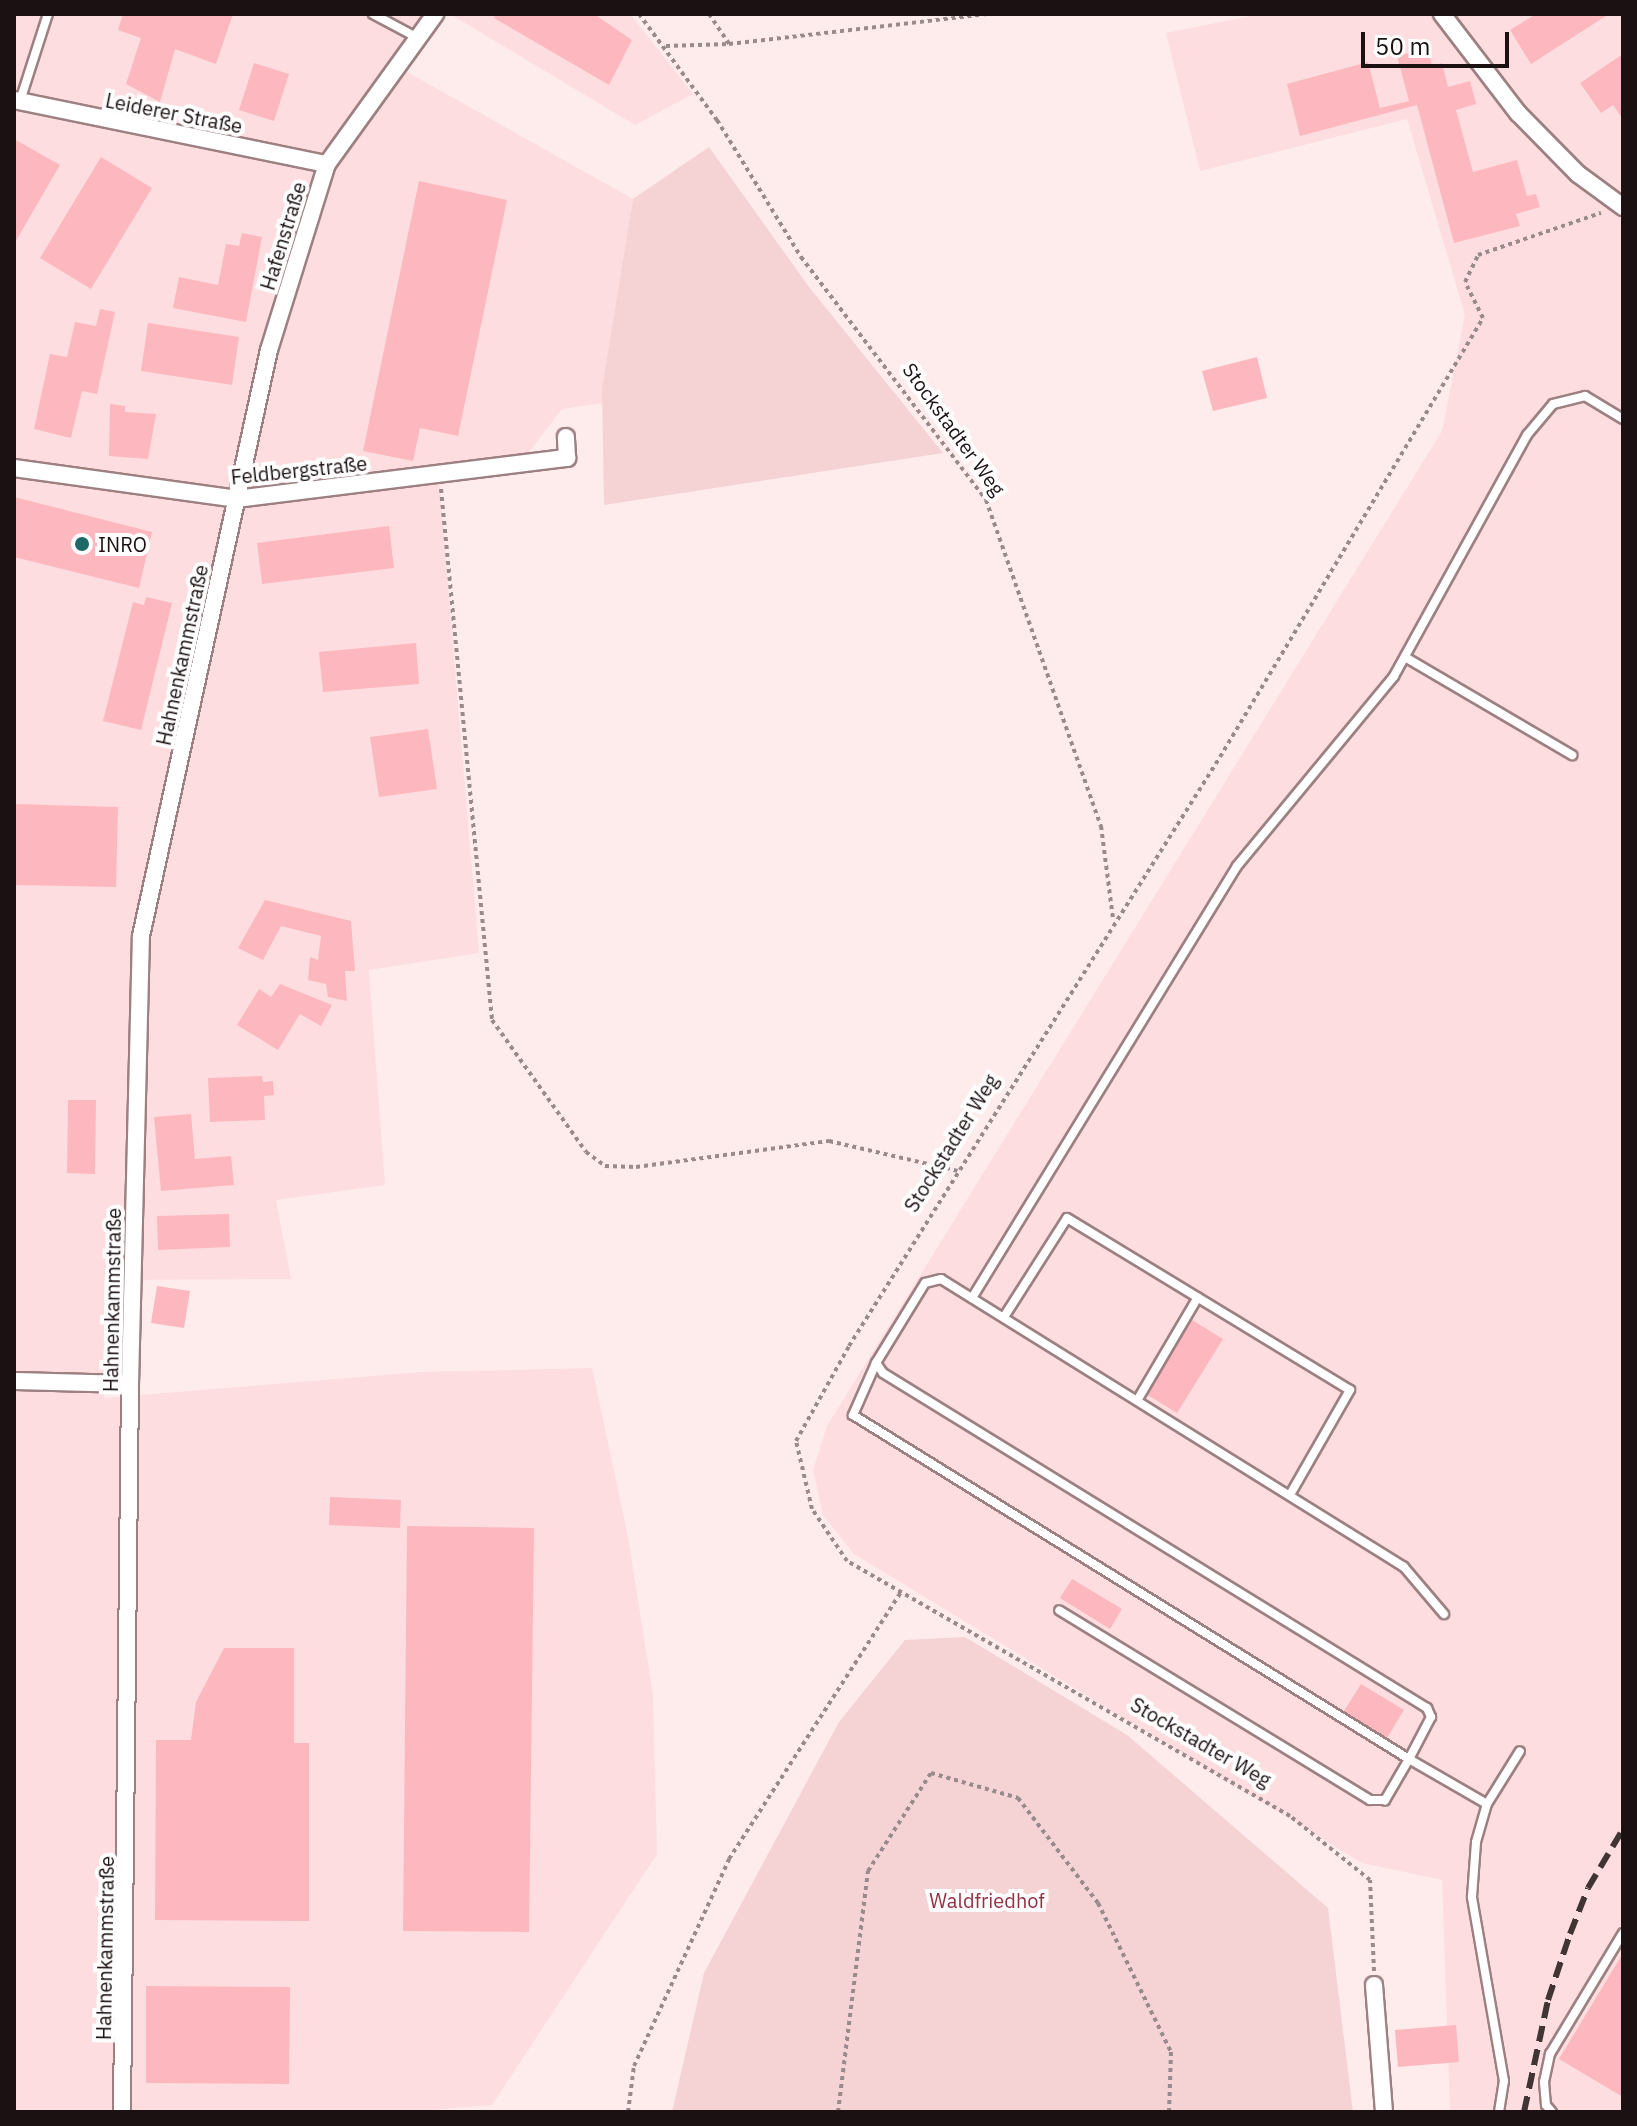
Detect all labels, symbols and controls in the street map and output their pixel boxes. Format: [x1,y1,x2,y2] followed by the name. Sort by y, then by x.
[1365,16,1513,66] scale bar
[1375,30,1430,62] text: 50 m
[103,88,245,138] street label: Leiderer Straße
[255,179,311,293] street label: Hafenstraße
[898,358,1010,500] street label: Stockstadter Weg
[230,451,368,489] street label: Feldbergstraße
[98,532,147,556] place label: INRO
[73,535,91,553] marker: INRO
[151,562,213,748] street label: Hahnenkammstraße
[899,1070,1003,1216] street label: Stockstadter Weg
[98,1208,126,1392] street label: Hahnenkammstraße
[1127,1692,1275,1792] street label: Stockstadter Weg
[91,1856,119,2040] street label: Hahnenkammstraße
[929,1888,1045,1912] park label: Waldfriedhof

